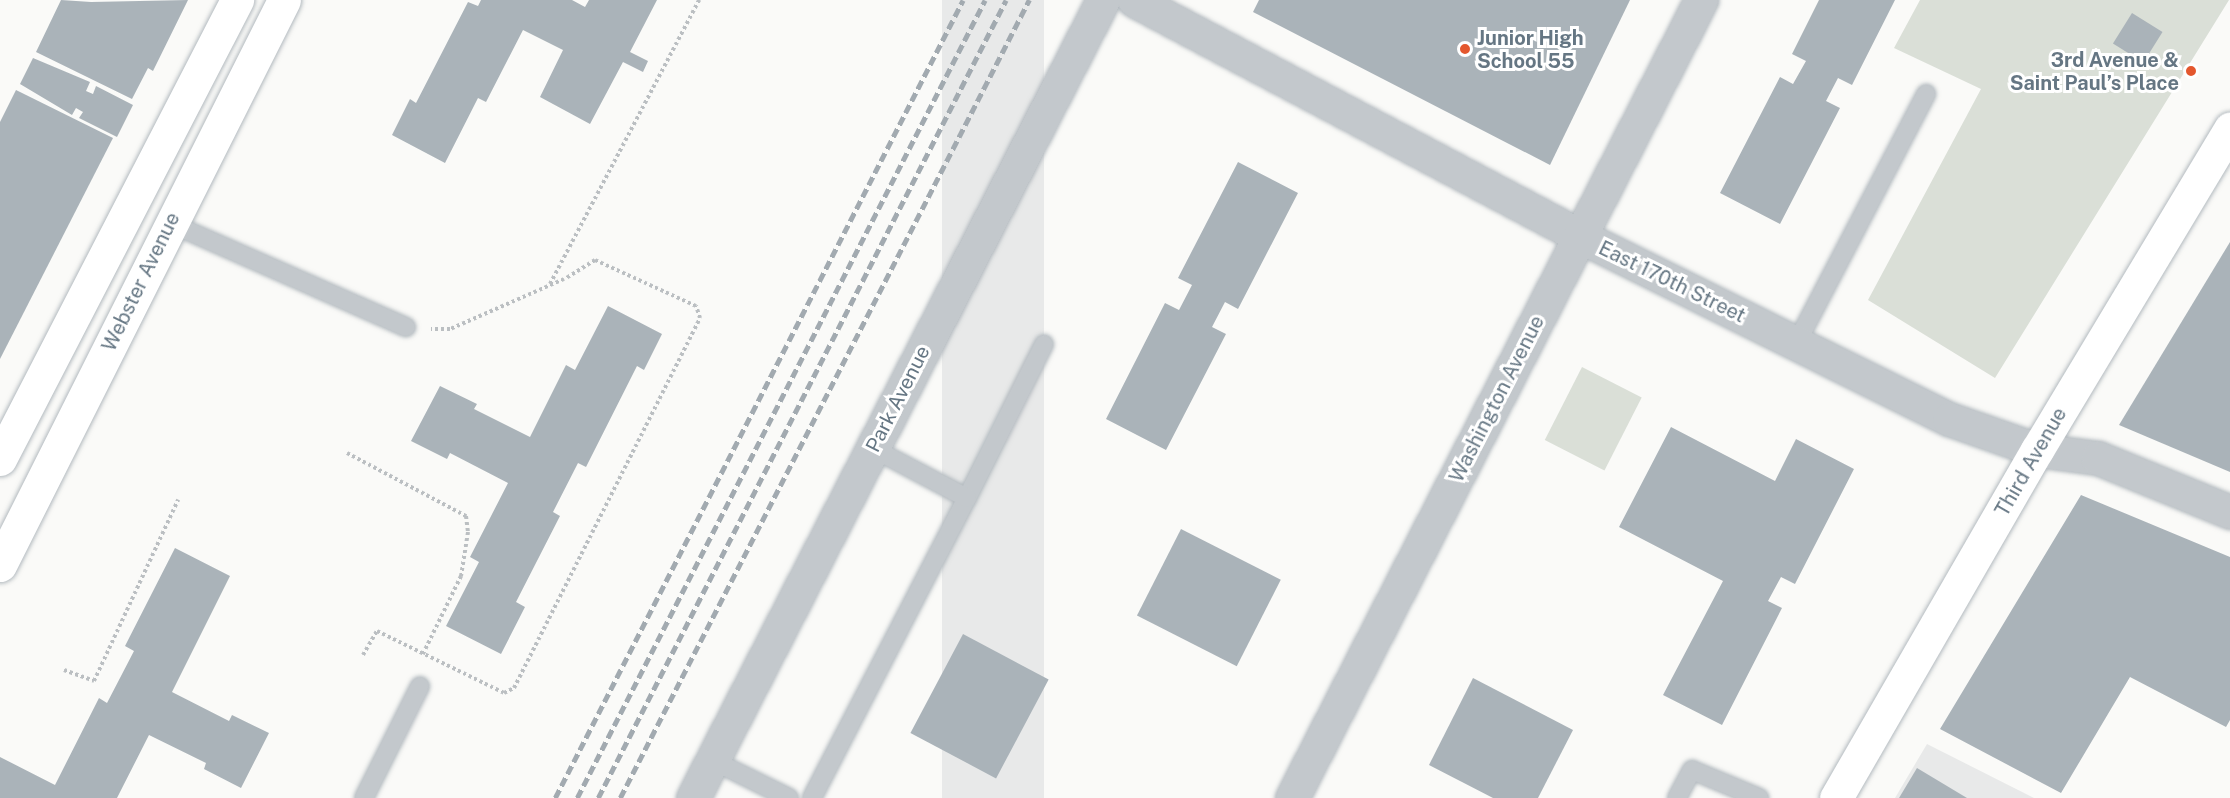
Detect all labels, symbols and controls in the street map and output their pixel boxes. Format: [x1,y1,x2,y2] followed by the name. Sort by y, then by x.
[1477,26,1584,73] place label: Junior High School 55
[1458,42,1472,56] marker: Junior High School 55
[2010,48,2179,95] place label: 3rd Avenue & Saint Paul’s Place
[2184,64,2198,78] marker: 3rd Avenue & Saint Paul’s Place
[97,209,185,355] street label: Webster Avenue
[1595,236,1749,328] street label: East 170th Street
[1445,312,1549,486] street label: Washington Avenue
[861,342,935,456] street label: Park Avenue
[1990,403,2072,521] street label: Third Avenue

